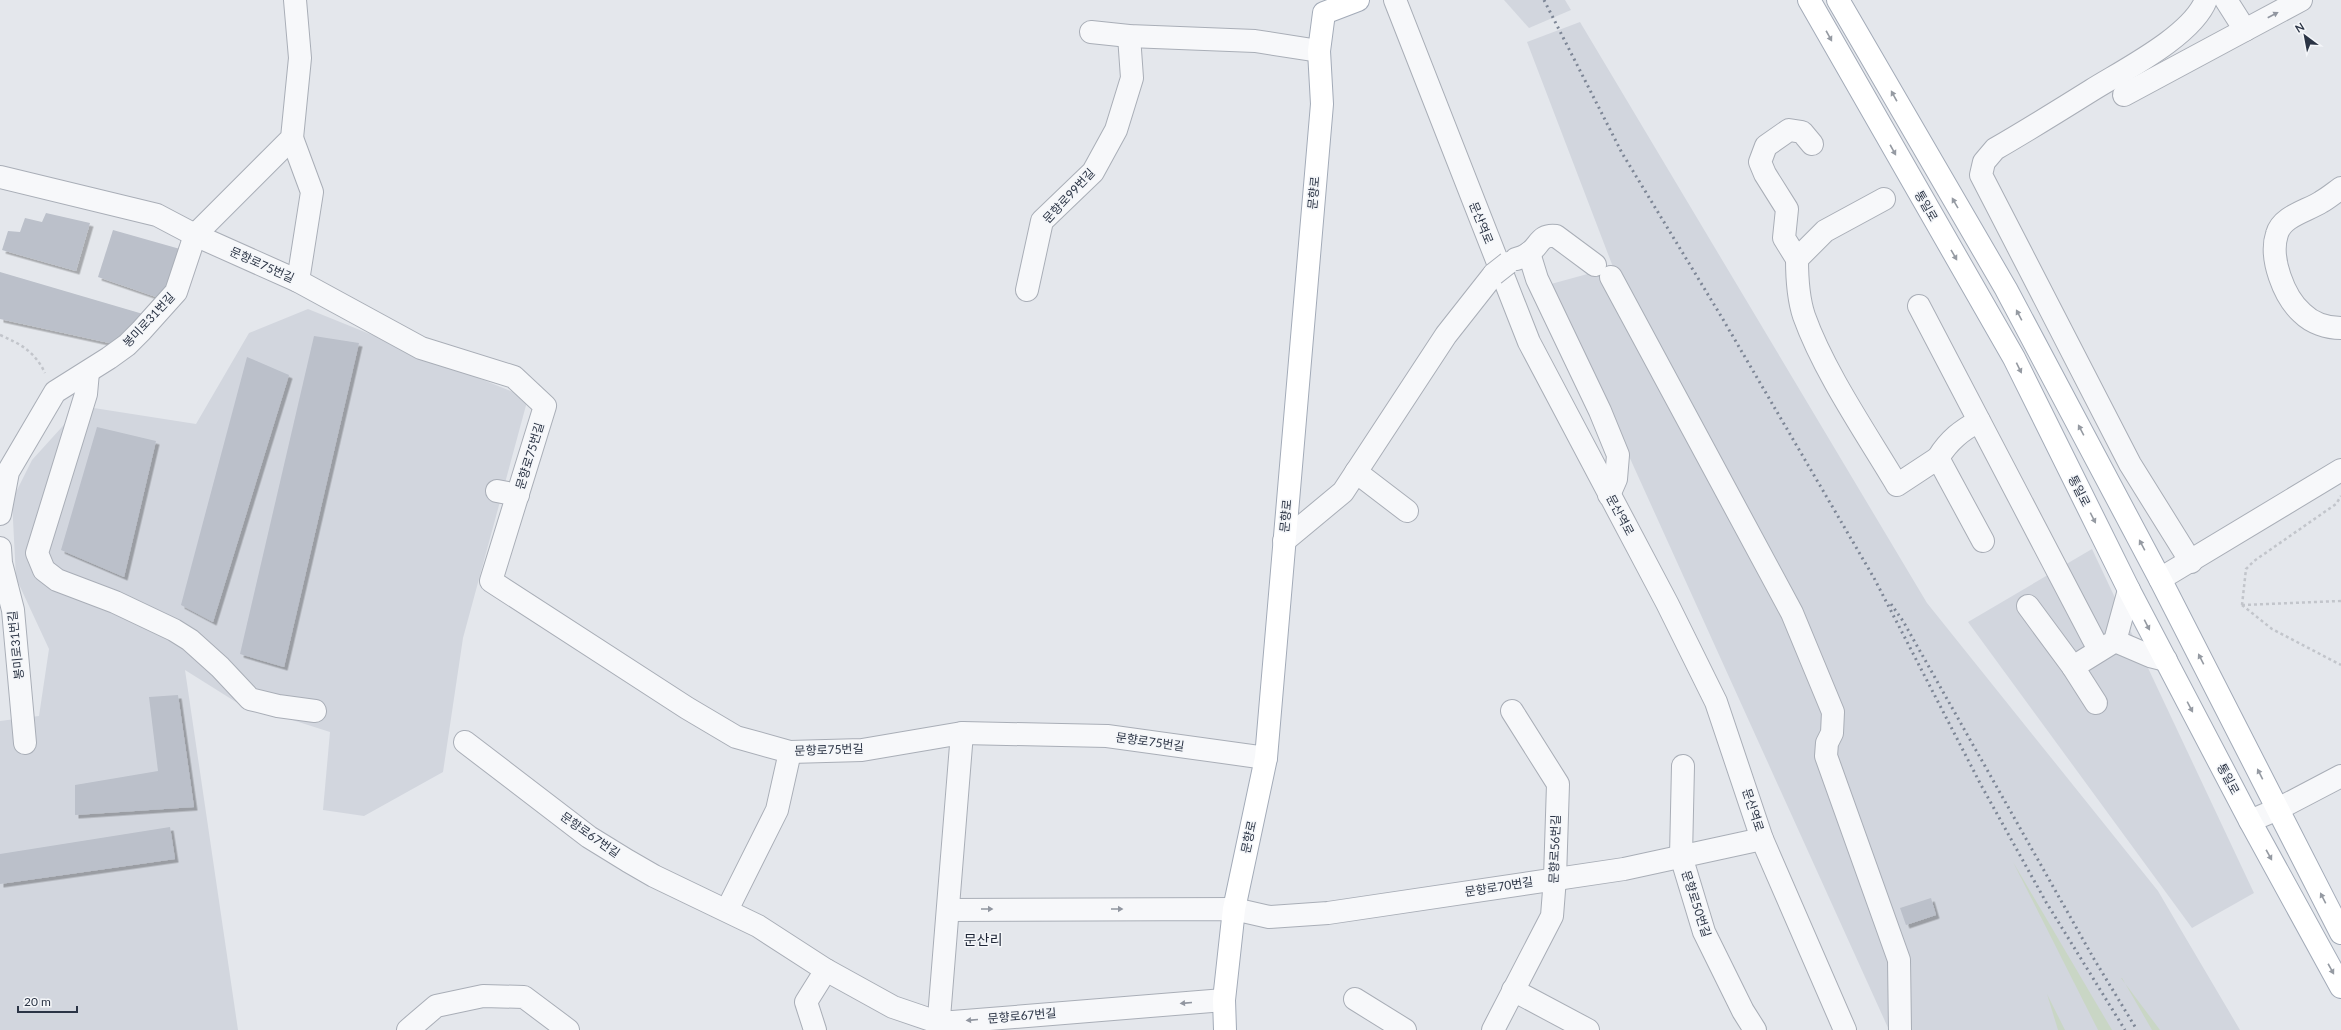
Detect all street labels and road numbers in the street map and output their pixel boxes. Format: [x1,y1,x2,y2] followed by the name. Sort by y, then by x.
[1040,165,1098,226] street label: 문향로99번길
[1305,176,1322,210] street label: 문향로
[1912,188,1941,224] street label: 통일로
[1466,200,1497,246] street label: 문산역로
[228,244,297,285] street label: 문향로75번길
[120,289,178,350] street label: 봉미로31번길
[512,421,547,491] street label: 문향로75번길
[2065,473,2094,509] street label: 통일로
[1603,492,1637,538] street label: 문산역로
[1277,499,1294,533] street label: 문향로
[4,610,27,680] street label: 봉미로31번길
[1115,729,1185,754] street label: 문향로75번길
[794,741,864,758] street label: 문향로75번길
[2214,761,2243,797] street label: 통일로
[1740,787,1767,833] street label: 문산역로
[558,809,623,861] street label: 문향로67번길
[1546,814,1563,884] street label: 문향로56번길
[1238,819,1259,855] street label: 문향로
[1679,869,1714,939] street label: 문향로50번길
[1464,874,1534,899] street label: 문향로70번길
[987,1005,1057,1026] street label: 문향로67번길

